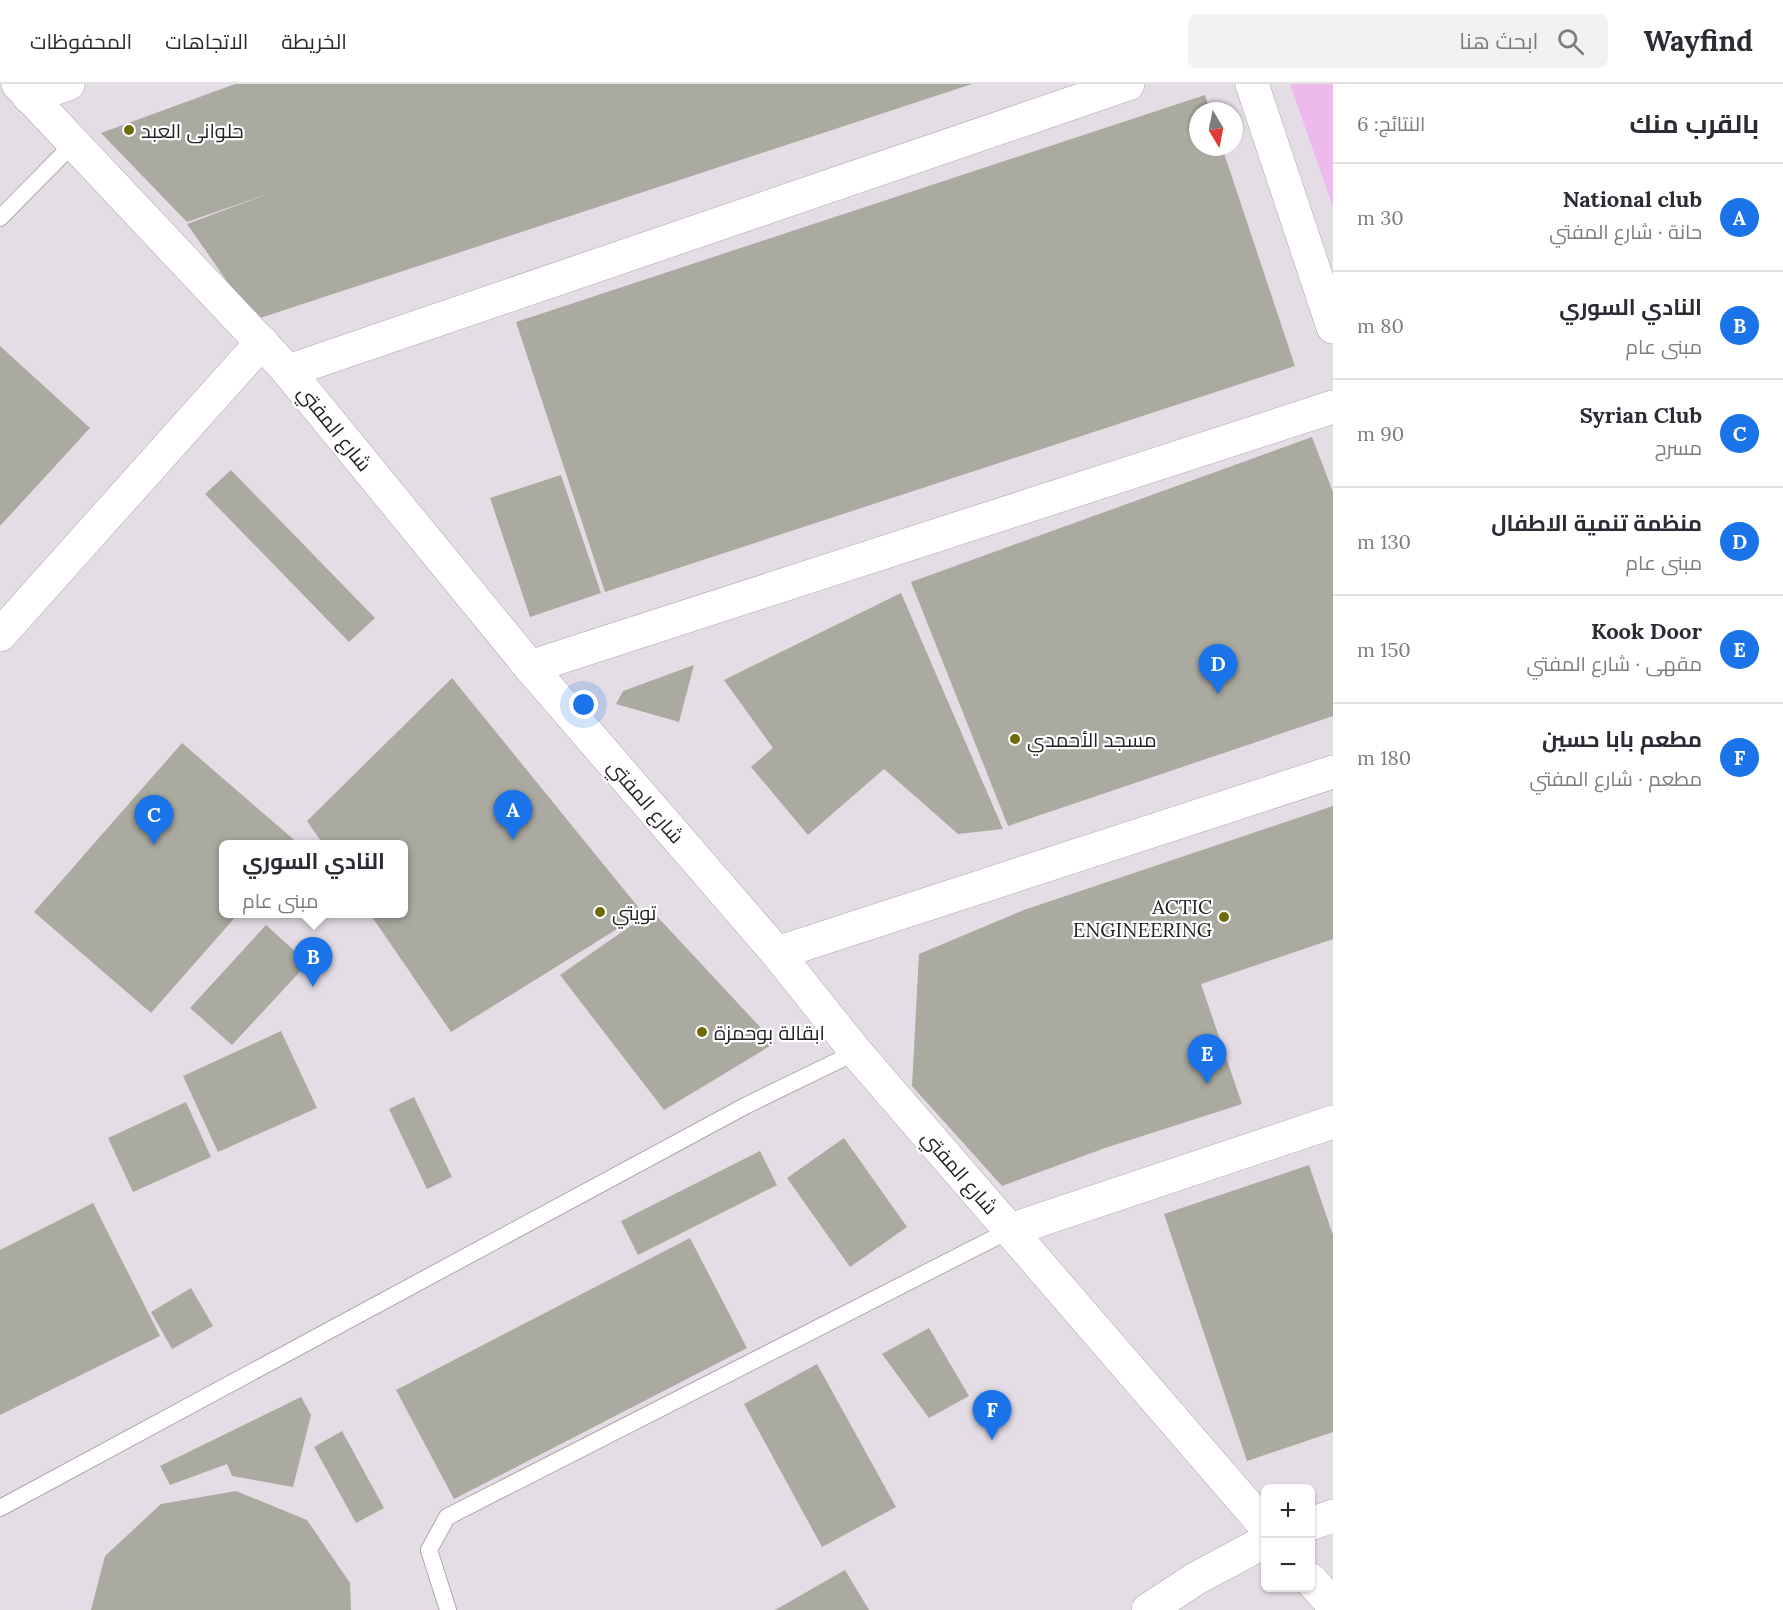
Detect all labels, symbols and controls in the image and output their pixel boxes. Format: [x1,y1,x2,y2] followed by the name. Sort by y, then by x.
[1188,14,1608,68] search box
[1644,23,1753,59] text: Wayfind
[1554,25,1587,58] icon: search
[1459,27,1539,55] text: ابحث هنا
[30,28,132,55] text: المحفوظات
[165,28,248,55] text: الاتجاهات
[281,28,347,55] text: الخريطة
[1189,102,1243,156] north arrow
[1630,107,1759,140] text: بالقرب منك
[1357,111,1425,136] text: النتائج: 6
[141,118,244,144] place label: حلوانى العبد
[122,123,136,137] marker: حلوانى العبد
[1563,185,1702,213] text: National club
[1357,205,1404,230] text: 30 m
[1733,205,1746,230] text: A
[1549,219,1702,244] text: حانة · شارع المفتي
[1559,293,1702,321] text: النادي السوري
[1357,313,1404,338] text: 80 m
[1733,313,1746,338] text: B
[1626,334,1702,359] text: مبنى عام
[290,380,377,479] street label: شارع المفتي
[1580,401,1702,429] text: Syrian Club
[1357,421,1404,446] text: 90 m
[1733,421,1746,446] text: C
[1655,435,1702,460] text: مسرح
[1491,509,1702,537] text: منظمة تنمية الاطفال
[1357,529,1411,554] text: 130 m
[1732,529,1747,554] text: D
[1626,550,1702,575] text: مبنى عام
[1591,617,1702,645] text: Kook Door
[1357,637,1411,662] text: 150 m
[1733,637,1746,662] text: E
[1198,644,1238,694] pin: D
[1527,651,1702,676] text: مقهى · شارع المفتي
[569,690,598,719] your location
[1542,725,1702,753] text: مطعم بابا حسين
[1027,727,1157,756] place label: مسجد الأحمدي
[1008,732,1022,746] marker: مسجد الأحمدي
[1357,745,1411,770] text: 180 m
[1734,745,1745,770] text: F
[600,754,689,851] street label: شارع المفتي
[1529,766,1702,791] text: مطعم · شارع المفتي
[494,790,532,840] pin: A
[134,796,174,845] pin: C
[219,840,408,918] popup
[242,847,385,875] text: النادي السوري
[242,888,319,913] text: مبنى عام
[1073,894,1212,942] place label: ACTIC ENGINEERING
[612,900,657,929] place label: تويتي
[593,905,607,919] marker: تويتي
[1217,910,1231,924] marker: ACTIC ENGINEERING
[294,938,332,987] pin: B
[714,1020,825,1045] place label: ابقالة بوحمزة
[695,1025,709,1039] marker: ابقالة بوحمزة
[1188,1034,1226,1084] pin: E
[914,1125,1003,1222] street label: شارع المفتي
[972,1390,1012,1440] pin: F
[1261,1484,1315,1592] map controls
[1261,1484,1315,1538] button: +
[1261,1538,1315,1592] button: −

